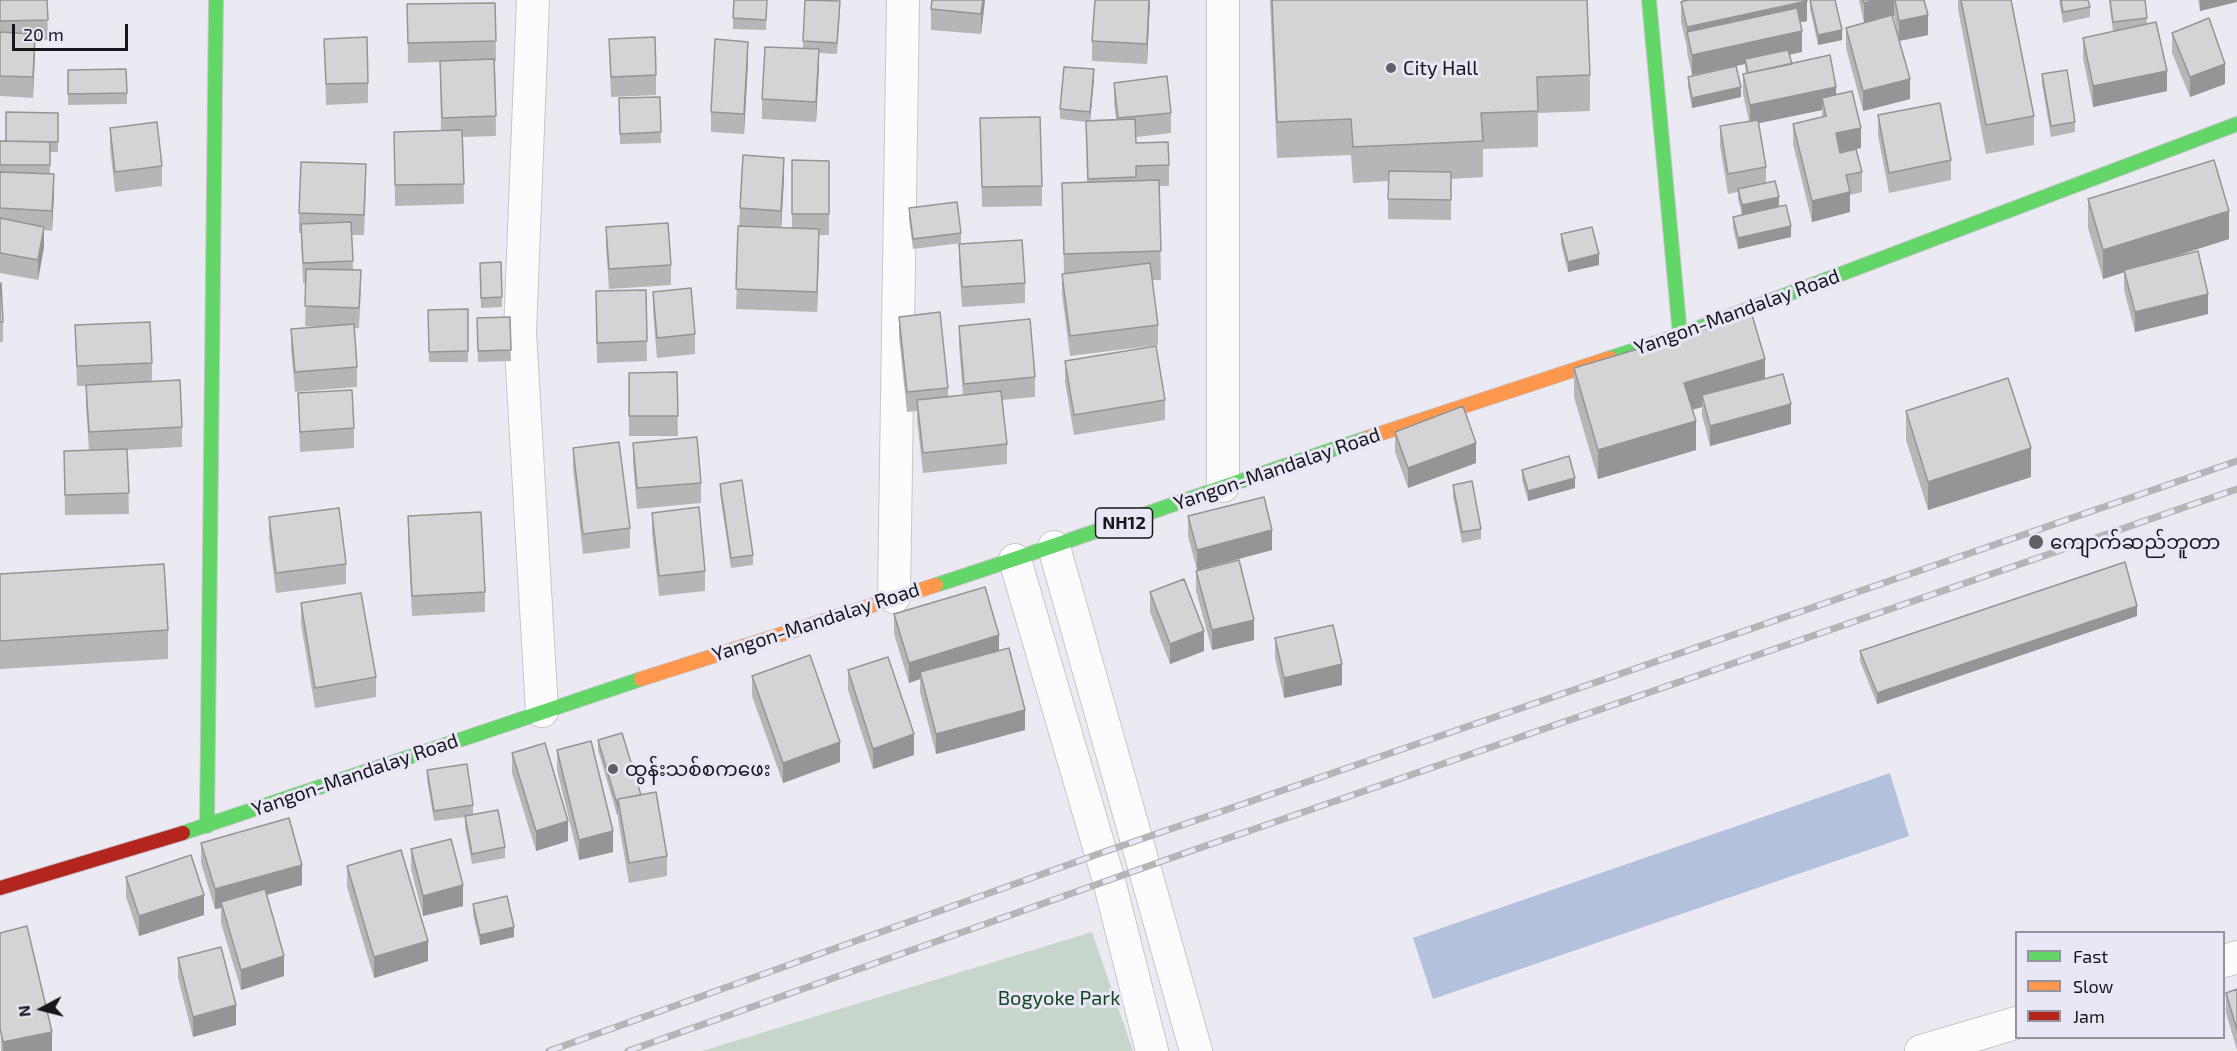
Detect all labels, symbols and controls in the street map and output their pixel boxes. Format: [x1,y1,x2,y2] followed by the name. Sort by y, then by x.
[15,12,130,50] scale bar
[23,23,64,45] text: 20 m
[1403,56,1478,80] place label: City Hall
[1384,61,1398,75] marker: City Hall
[1631,264,1843,360] street label: Yangon-Mandalay Road
[1171,422,1383,516] street label: Yangon-Mandalay Road
[1096,508,1152,538] road number: NH12
[2050,530,2220,554] place label: ကျောက်ဆည်ဘူတာ
[2027,533,2045,551] marker: ကျောက်ဆည်ဘူတာ
[709,577,923,667] street label: Yangon-Mandalay Road
[249,728,461,822] street label: Yangon-Mandalay Road
[625,757,771,781] place label: ထွန်းသစ်စကဖေး
[606,762,620,776] marker: ထွန်းသစ်စကဖေး
[2015,931,2225,1039] legend
[2073,945,2108,967] text: Fast
[2073,975,2113,997] text: Slow
[12,979,72,1039] north arrow
[998,986,1120,1010] park label: Bogyoke Park
[14,1004,34,1018] text: N
[2073,1005,2105,1027] text: Jam

